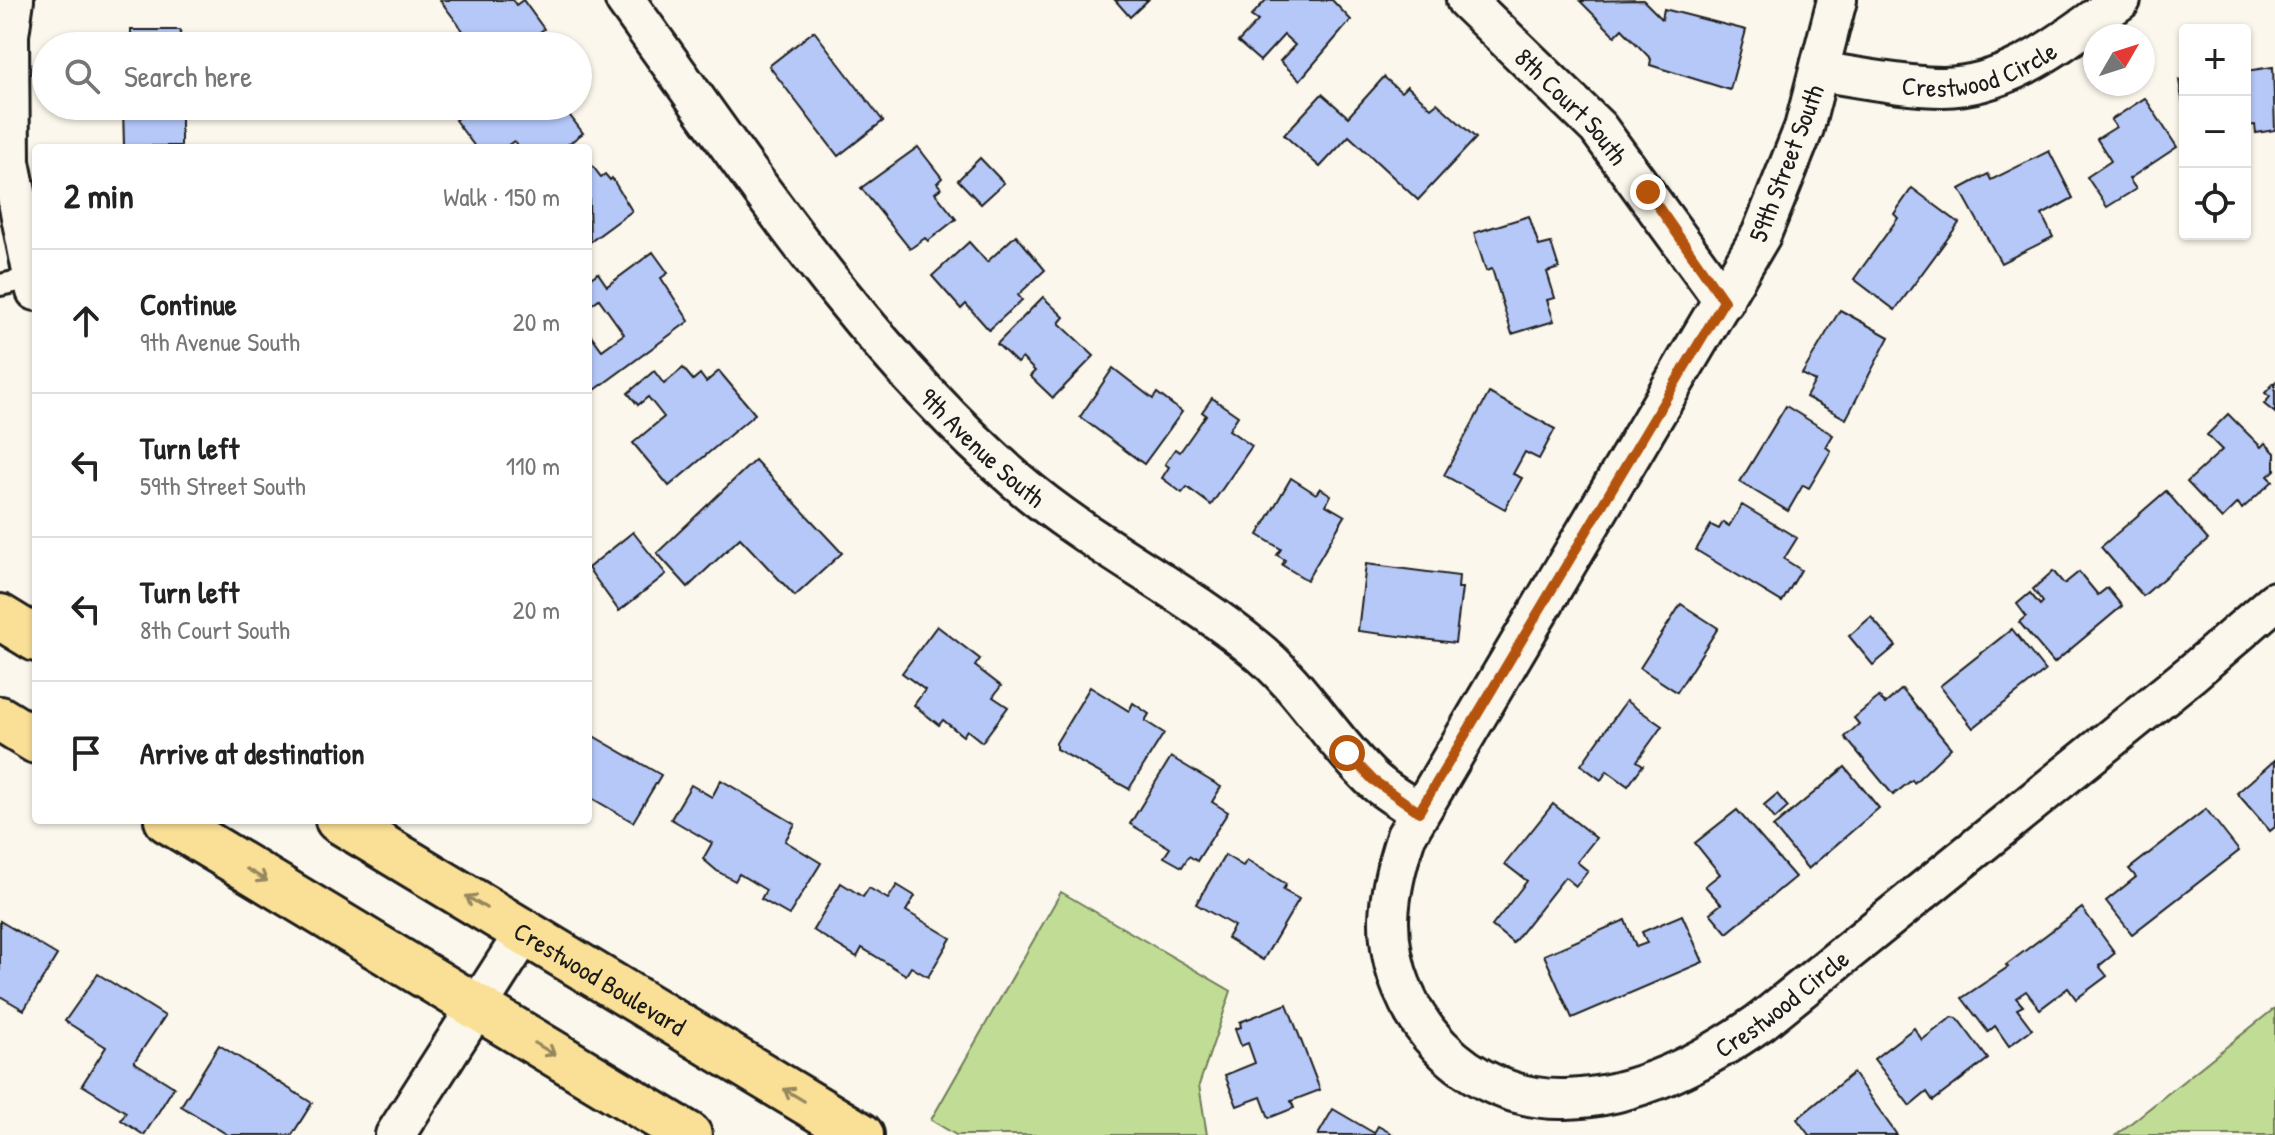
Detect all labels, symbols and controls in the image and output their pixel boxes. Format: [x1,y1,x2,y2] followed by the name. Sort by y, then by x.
[2083,24,2155,96] north arrow
[2179,24,2251,240] map controls
[2179,24,2251,96] button: +
[32,32,592,120] search box
[1900,33,2063,105] street label: Crestwood Circle
[1508,40,1636,172] street label: 8th Court South
[60,54,104,98] icon: search
[124,56,252,96] text: Search here
[1740,79,1832,247] street label: 59th Street South
[2179,96,2251,168] button: −
[2179,168,2251,240] button: locate
[64,173,134,219] text: 2 min
[1630,174,1666,210] route end
[443,179,560,214] text: Walk · 150 m
[140,284,237,324] text: Continue
[64,299,108,343] icon: ahead
[513,304,560,339] text: 20 m
[140,324,300,359] text: 9th Avenue South
[912,380,1053,515] street label: 9th Avenue South
[140,428,239,468] text: Turn left
[64,443,108,487] icon: left
[506,448,560,483] text: 110 m
[140,468,306,503] text: 59th Street South
[140,572,239,612] text: Turn left
[64,587,108,631] icon: left
[513,592,560,627] text: 20 m
[140,612,290,647] text: 8th Court South
[64,731,108,775] icon: arrive
[140,733,365,773] text: Arrive at destination
[1329,735,1365,771] route start
[245,867,268,883] one-way arrow
[465,894,488,910] one-way arrow
[508,913,693,1043] street label: Crestwood Boulevard
[1708,941,1856,1065] street label: Crestwood Circle
[533,1041,556,1057] one-way arrow
[783,1086,806,1102] one-way arrow

